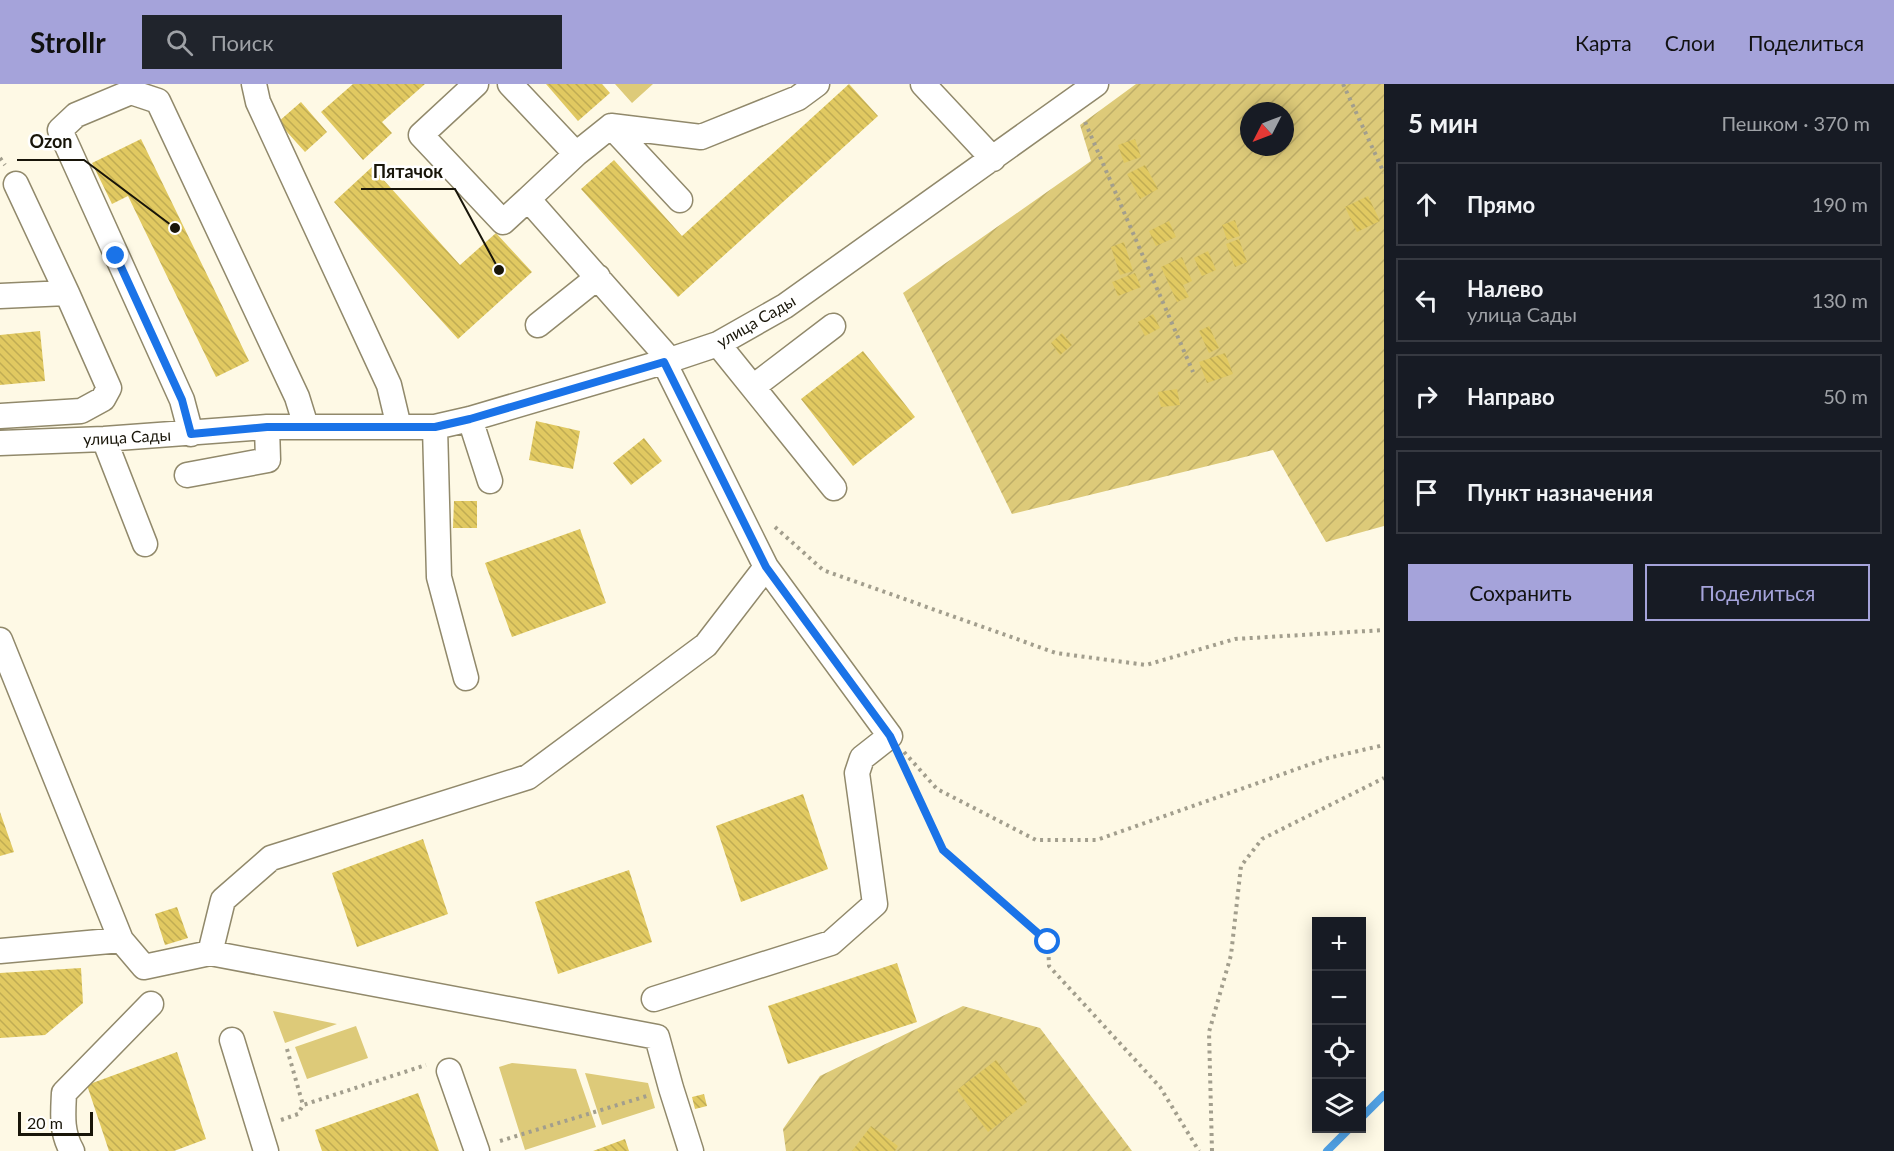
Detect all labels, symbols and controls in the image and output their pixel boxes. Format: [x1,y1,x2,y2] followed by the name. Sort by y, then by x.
[142,15,562,69] search box
[30,25,106,59] text: Strollr
[163,26,196,59] icon: search
[211,29,274,56] text: Поиск
[1575,30,1632,55] text: Карта
[1665,30,1715,55] text: Слои
[1748,30,1864,55] text: Поделиться
[1240,102,1294,156] north arrow
[1408,107,1478,139] text: 5 мин
[1721,111,1870,135] text: Пешком · 370 m
[17,124,84,160] callout: Ozon
[30,130,72,152] text: Ozon
[361,153,455,189] callout: Пятачок
[373,160,443,182] text: Пятачок
[1410,188,1443,221] icon: ahead
[1467,191,1535,218] text: Прямо
[1812,192,1868,216] text: 190 m
[102,242,128,268] route end
[1467,275,1543,302] text: Налево
[1410,284,1443,317] icon: left
[1812,288,1868,312] text: 130 m
[713,290,799,351] street label: улица Сады
[1467,302,1577,326] text: улица Сады
[1410,380,1443,413] icon: right
[1467,383,1555,410] text: Направо
[1823,384,1868,408] text: 50 m
[83,425,171,448] street label: улица Сады
[1410,476,1443,509] icon: arrive
[1467,479,1653,506] text: Пункт назначения
[1408,564,1633,621] button: Сохранить
[1645,564,1870,621] button: Поделиться
[1312,917,1366,1133] map controls
[1312,917,1366,971] button: +
[1034,928,1060,954] route start
[1312,971,1366,1025] button: −
[1312,1025,1366,1079] button: locate
[1312,1079,1366,1133] button: layers
[18,1109,93,1136] scale bar
[27,1113,63,1132] text: 20 m

